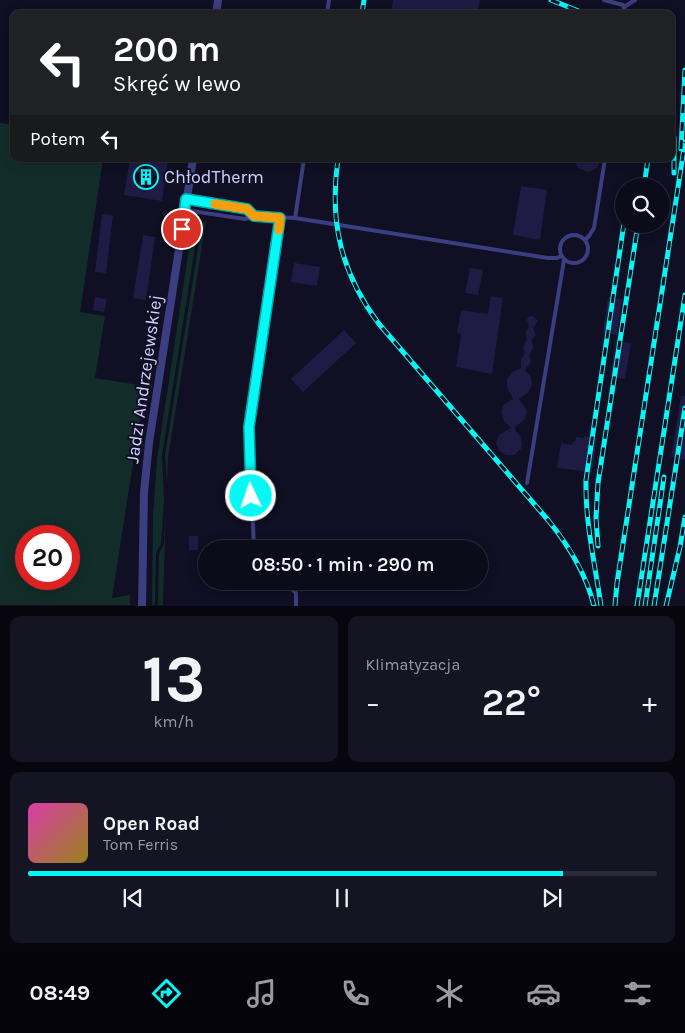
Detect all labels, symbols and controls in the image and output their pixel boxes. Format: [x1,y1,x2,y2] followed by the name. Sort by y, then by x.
[113,29,221,70] text: 200 m
[30,30,95,95] icon: left
[113,71,241,97] text: Skręć w lewo
[96,125,124,153] icon: left
[30,128,86,150] text: Potem
[133,164,159,190] building icon: ChłodTherm
[164,166,264,188] place label: ChłodTherm
[615,178,670,233] map controls
[615,178,670,233] button: search
[161,208,203,250] pin
[168,215,196,243] icon: arrive
[121,293,167,465] street label: Jadzi Andrzejewskiej
[224,469,276,521] position arrow
[15,525,80,590] speed limit sign: 20
[252,554,434,576] text: 08:50 · 1 min · 290 m
[142,641,206,717] text: 13
[366,655,460,674] text: Klimatyzacja
[481,680,541,725] text: 22°
[366,686,380,719] text: −
[642,686,657,719] text: +
[153,712,194,731] text: km/h
[103,813,200,835] text: Open Road
[103,835,178,854] text: Tom Ferris
[119,884,147,912] icon: previous
[328,884,356,912] icon: pause
[538,884,566,912] icon: next
[149,976,184,1011] icon: directions
[244,976,279,1011] icon: music
[338,976,373,1011] icon: phone
[432,976,467,1011] icon: climate
[526,976,561,1011] icon: car
[620,976,655,1011] icon: filters
[30,980,90,1006] text: 08:49

